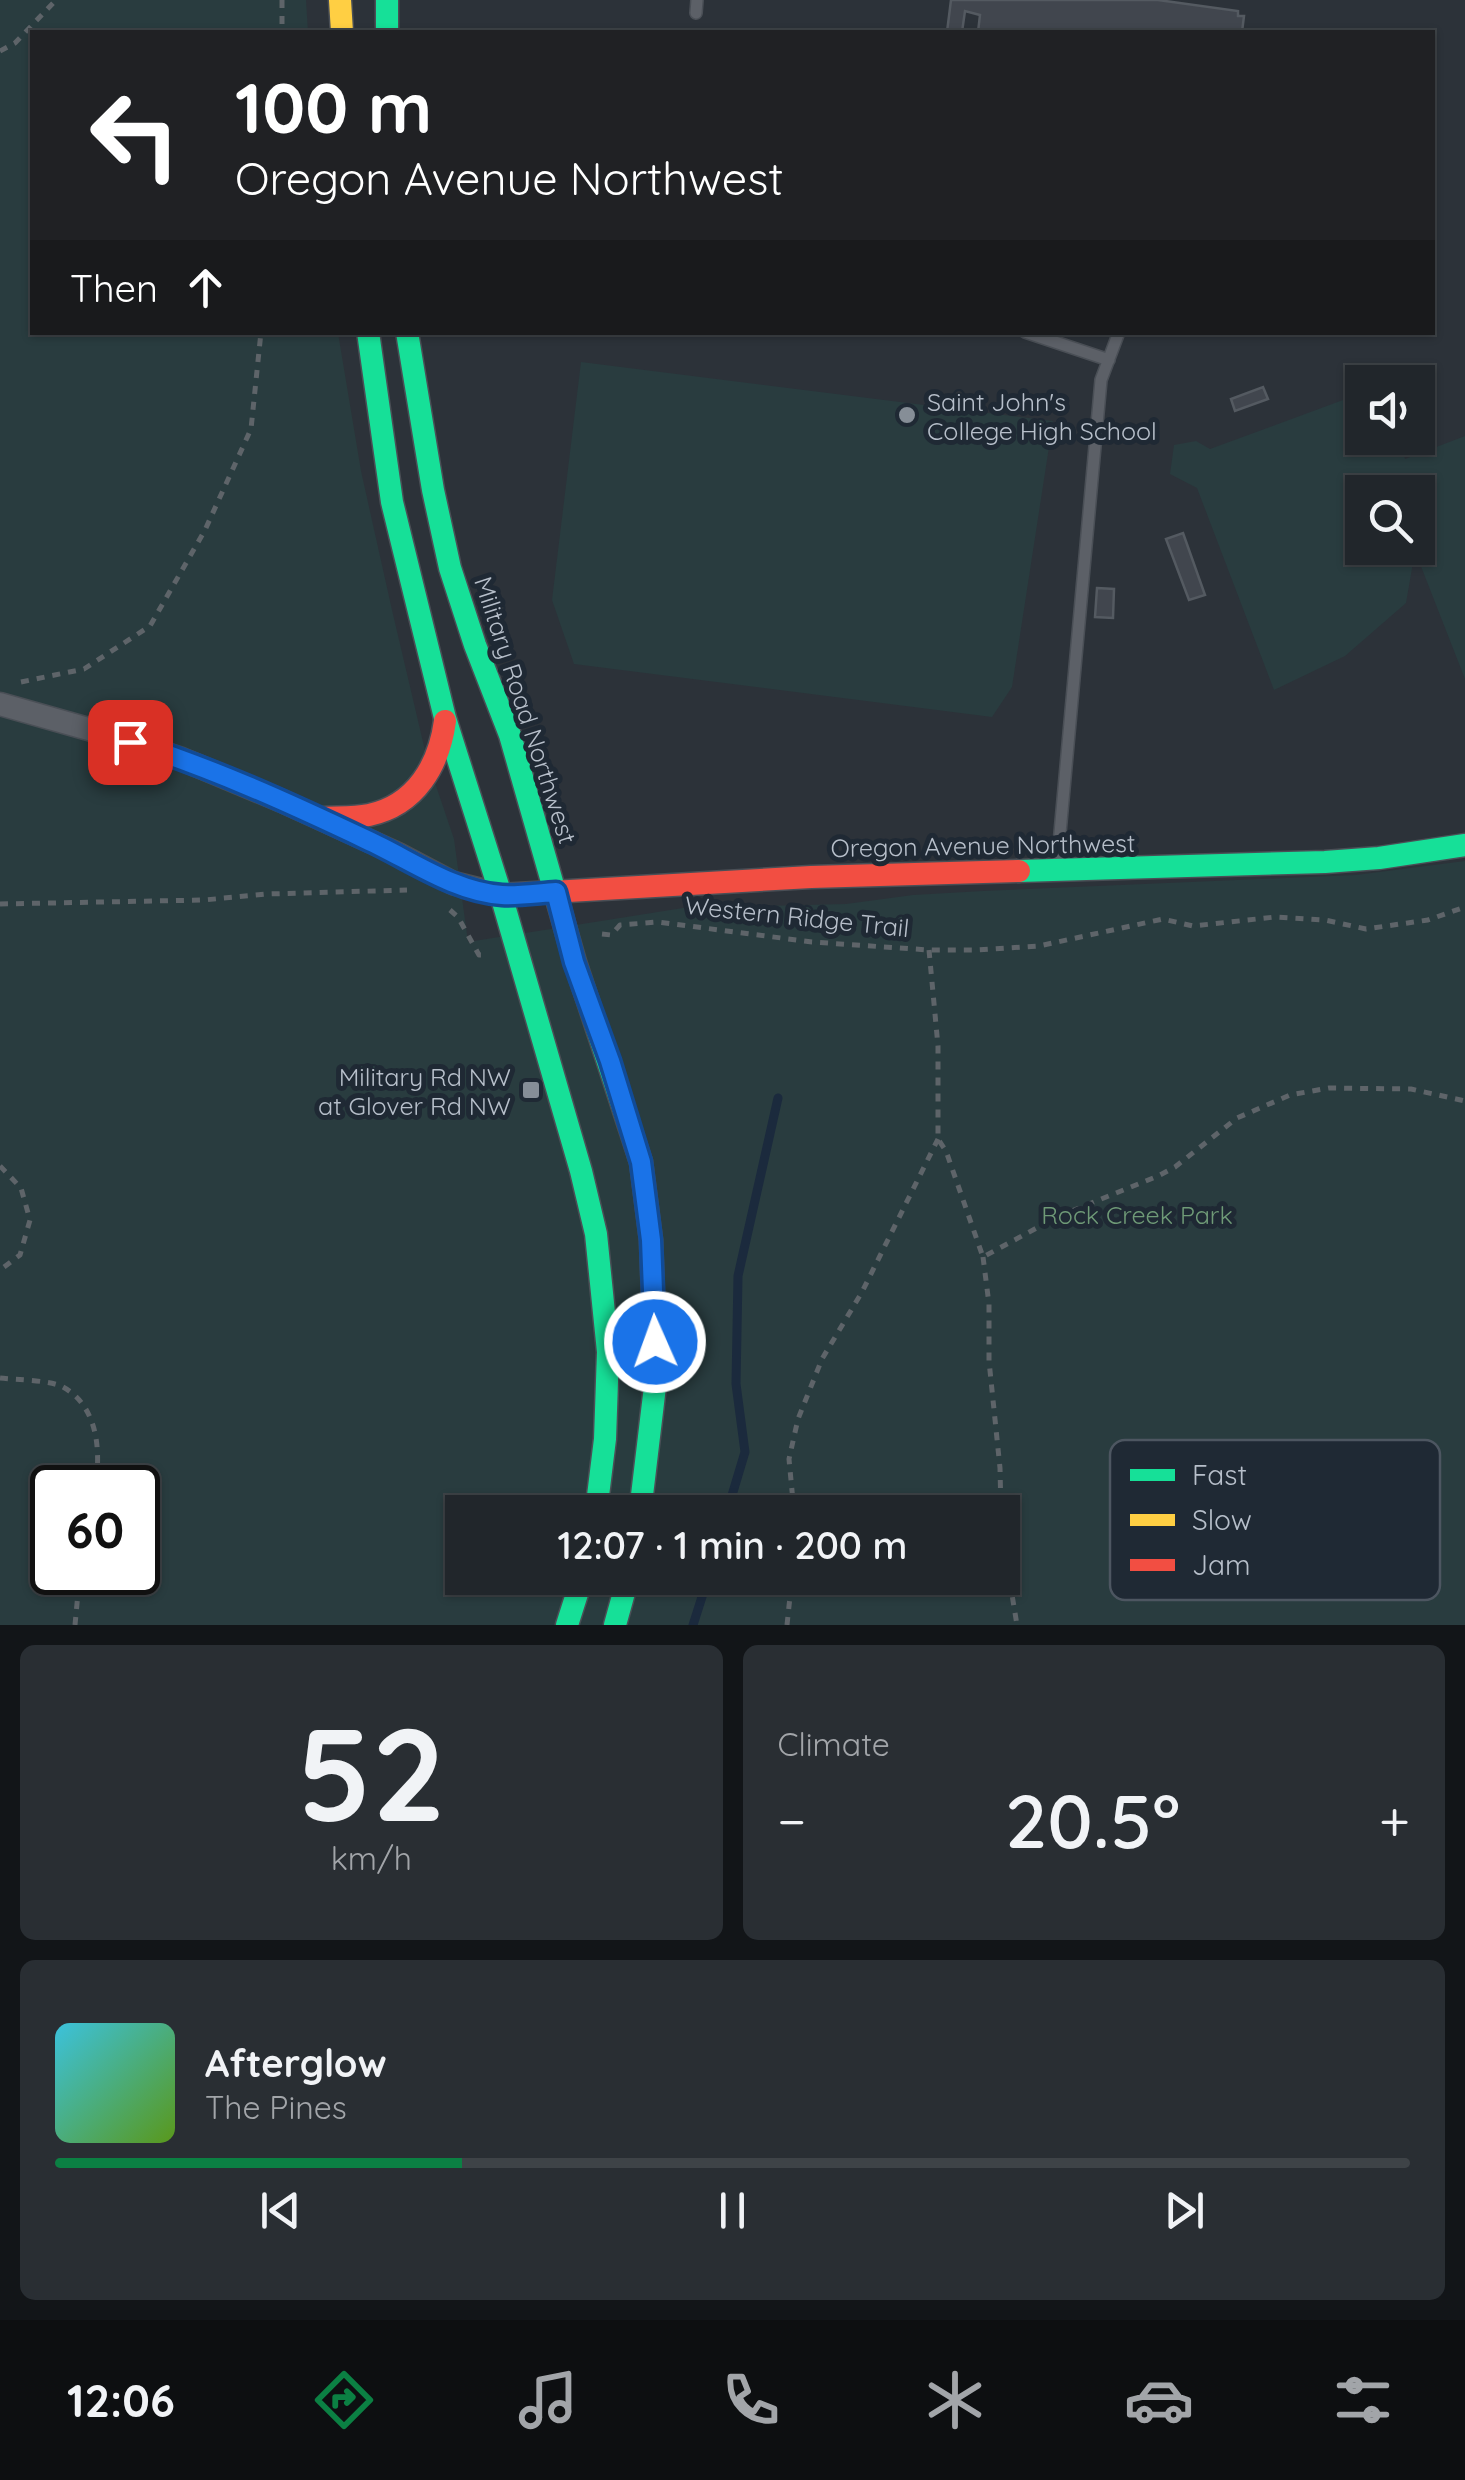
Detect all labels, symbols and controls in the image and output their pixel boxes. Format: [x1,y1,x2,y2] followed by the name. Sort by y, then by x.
[235,63,432,151] text: 100 m
[70,70,200,200] icon: left
[235,150,784,206] text: Oregon Avenue Northwest
[178,260,233,315] icon: ahead
[70,264,158,312] text: Then
[1345,365,1435,565] map controls
[1345,365,1435,455] button: sound
[927,386,1157,446] place label: Saint John's College High School
[896,404,918,426] marker: Saint John's College High School
[1345,475,1435,565] button: search
[468,573,584,847] street label: Military Road Northwest
[88,700,173,785] pin
[103,715,158,770] icon: arrive
[830,827,1136,863] street label: Oregon Avenue Northwest
[683,889,911,943] street label: Western Ridge Trail
[318,1061,511,1121] place label: Military Rd NW at Glover Rd NW
[520,1079,542,1101] marker: Military Rd NW at Glover Rd NW
[1041,1199,1233,1230] park label: Rock Creek Park
[603,1290,707,1394] position arrow
[1110,1440,1440,1600] legend
[1192,1457,1247,1492] text: Fast
[30,1465,160,1595] speed limit sign: 60
[1192,1502,1252,1537] text: Slow
[558,1521,907,1569] text: 12:07 · 1 min · 200 m
[1192,1547,1251,1582] text: Jam
[297,1691,446,1854] text: 52
[778,1724,890,1764] text: Climate
[1005,1773,1180,1867] text: 20.5°
[778,1786,806,1855] text: −
[1379,1786,1410,1855] text: +
[331,1838,412,1878] text: km/h
[205,2039,387,2087] text: Afterglow
[205,2087,347,2127] text: The Pines
[253,2183,308,2238] icon: previous
[705,2183,760,2238] icon: pause
[1157,2183,1212,2238] icon: next
[309,2365,379,2435] icon: directions
[513,2365,583,2435] icon: music
[716,2365,786,2435] icon: phone
[920,2365,990,2435] icon: climate
[1124,2365,1194,2435] icon: car
[1328,2365,1398,2435] icon: filters
[67,2372,175,2428] text: 12:06

